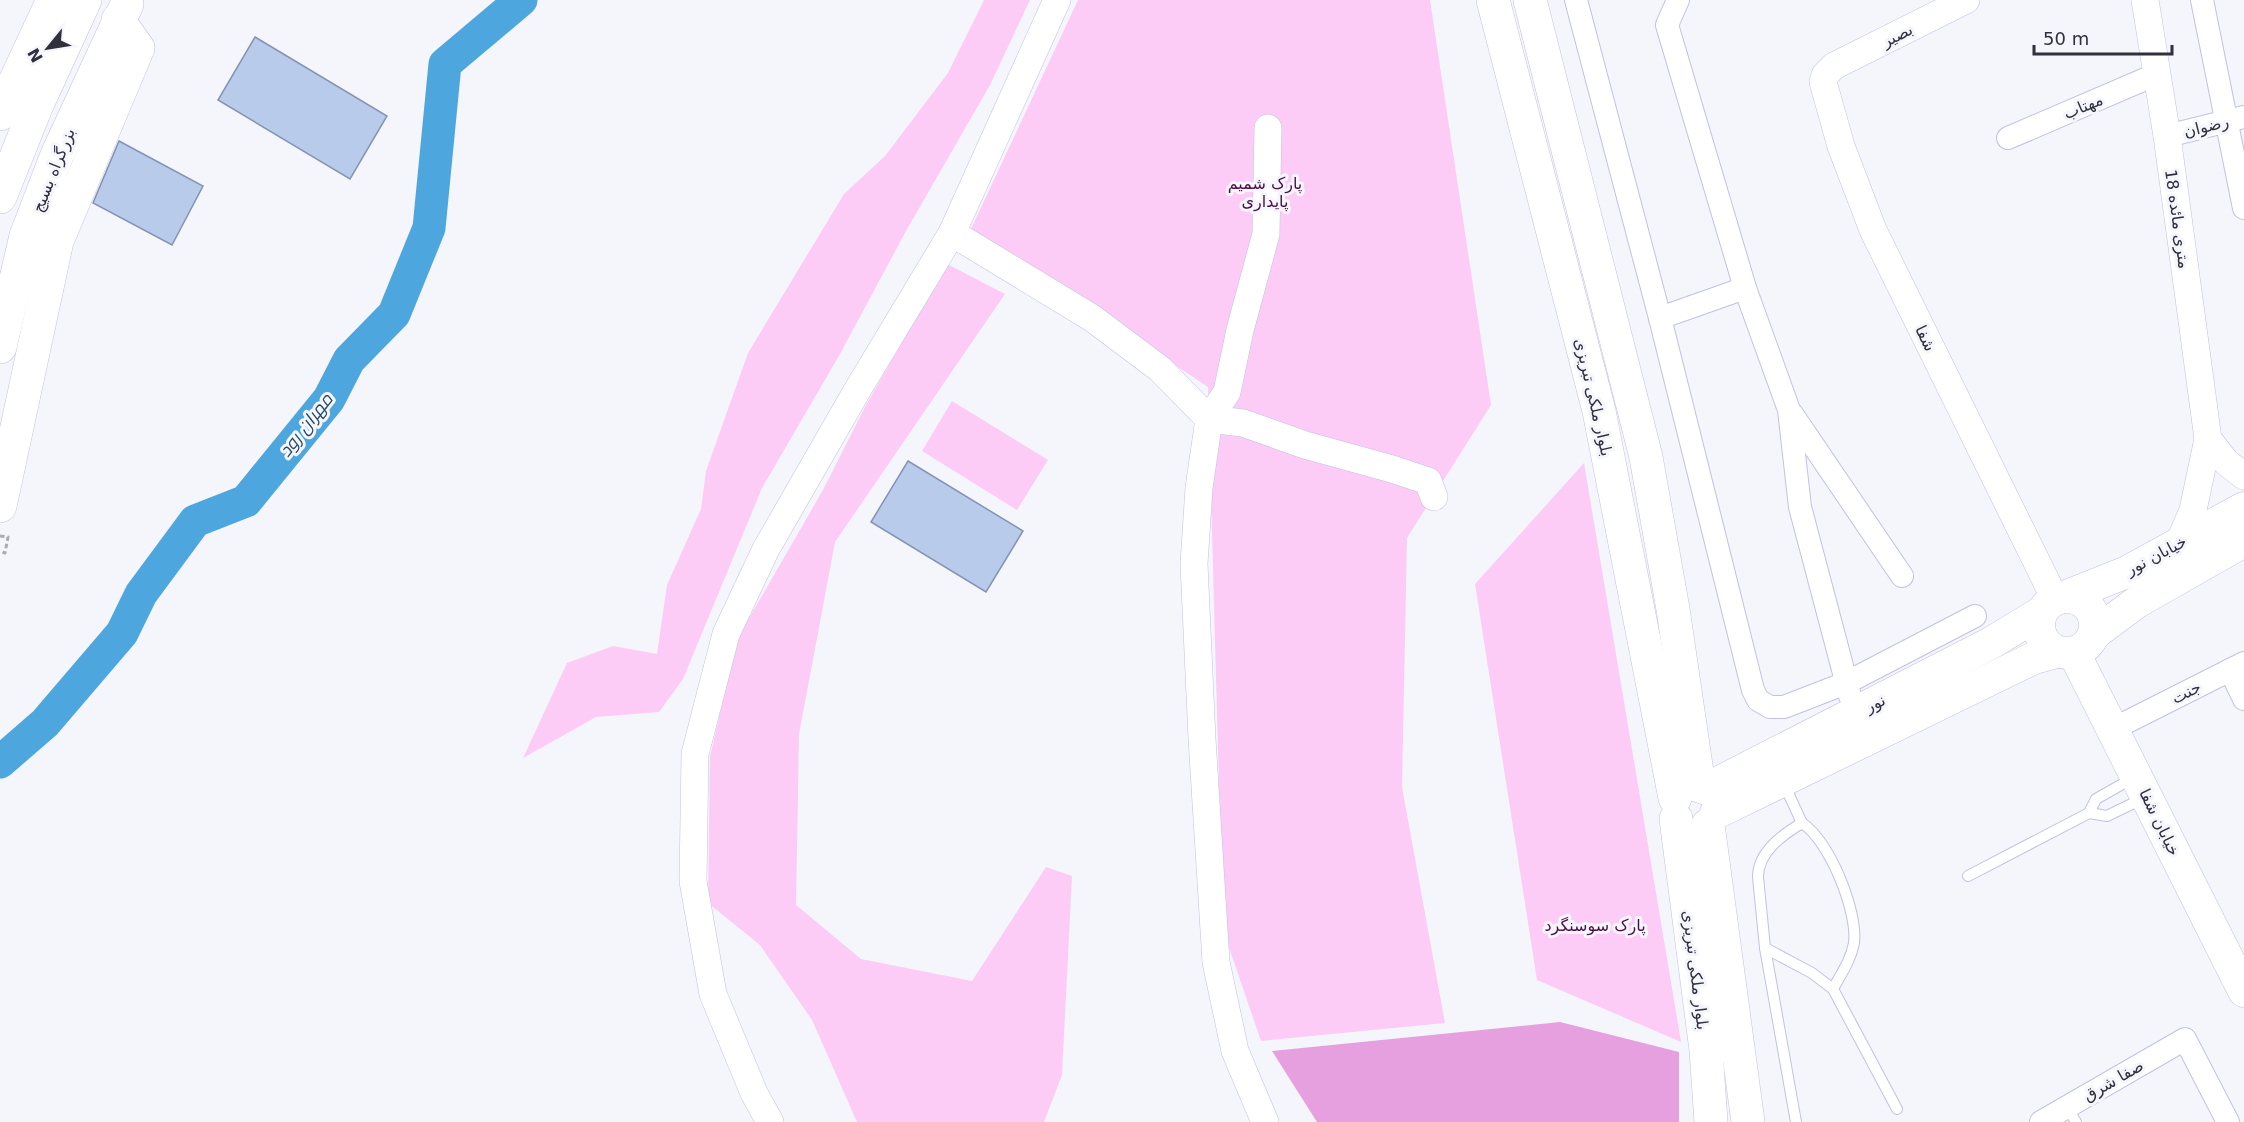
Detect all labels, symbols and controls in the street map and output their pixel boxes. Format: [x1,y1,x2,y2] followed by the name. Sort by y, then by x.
[18,18,78,78] north arrow
[2034,18,2172,56] scale bar
[1878,20,1916,53] street label: بصیر
[2043,28,2089,49] text: 50 m
[24,45,47,66] text: N
[2061,90,2106,124] street label: مهتاب
[2182,112,2231,142] street label: رضوان
[28,125,80,215] street label: بزرگراه بسیج
[2160,168,2194,270] street label: 18 متری مائده
[1228,174,1302,212] park label: پارک شمیم پایداری
[1911,322,1940,354] street label: شفا
[1570,336,1616,458] street label: بلوار ملکى تبریزى
[274,388,338,461] water label: مهران رود
[2122,532,2190,581] street label: خیابان نور
[2168,677,2204,708] street label: جنت
[1861,690,1889,718] street label: نور
[2135,786,2184,859] street label: خیابان شفا
[1678,909,1712,1031] street label: بلوار ملکى تبریزى
[1544,916,1646,936] park label: پارک سوسنگرد
[2080,1056,2147,1106] street label: صفا شرق

